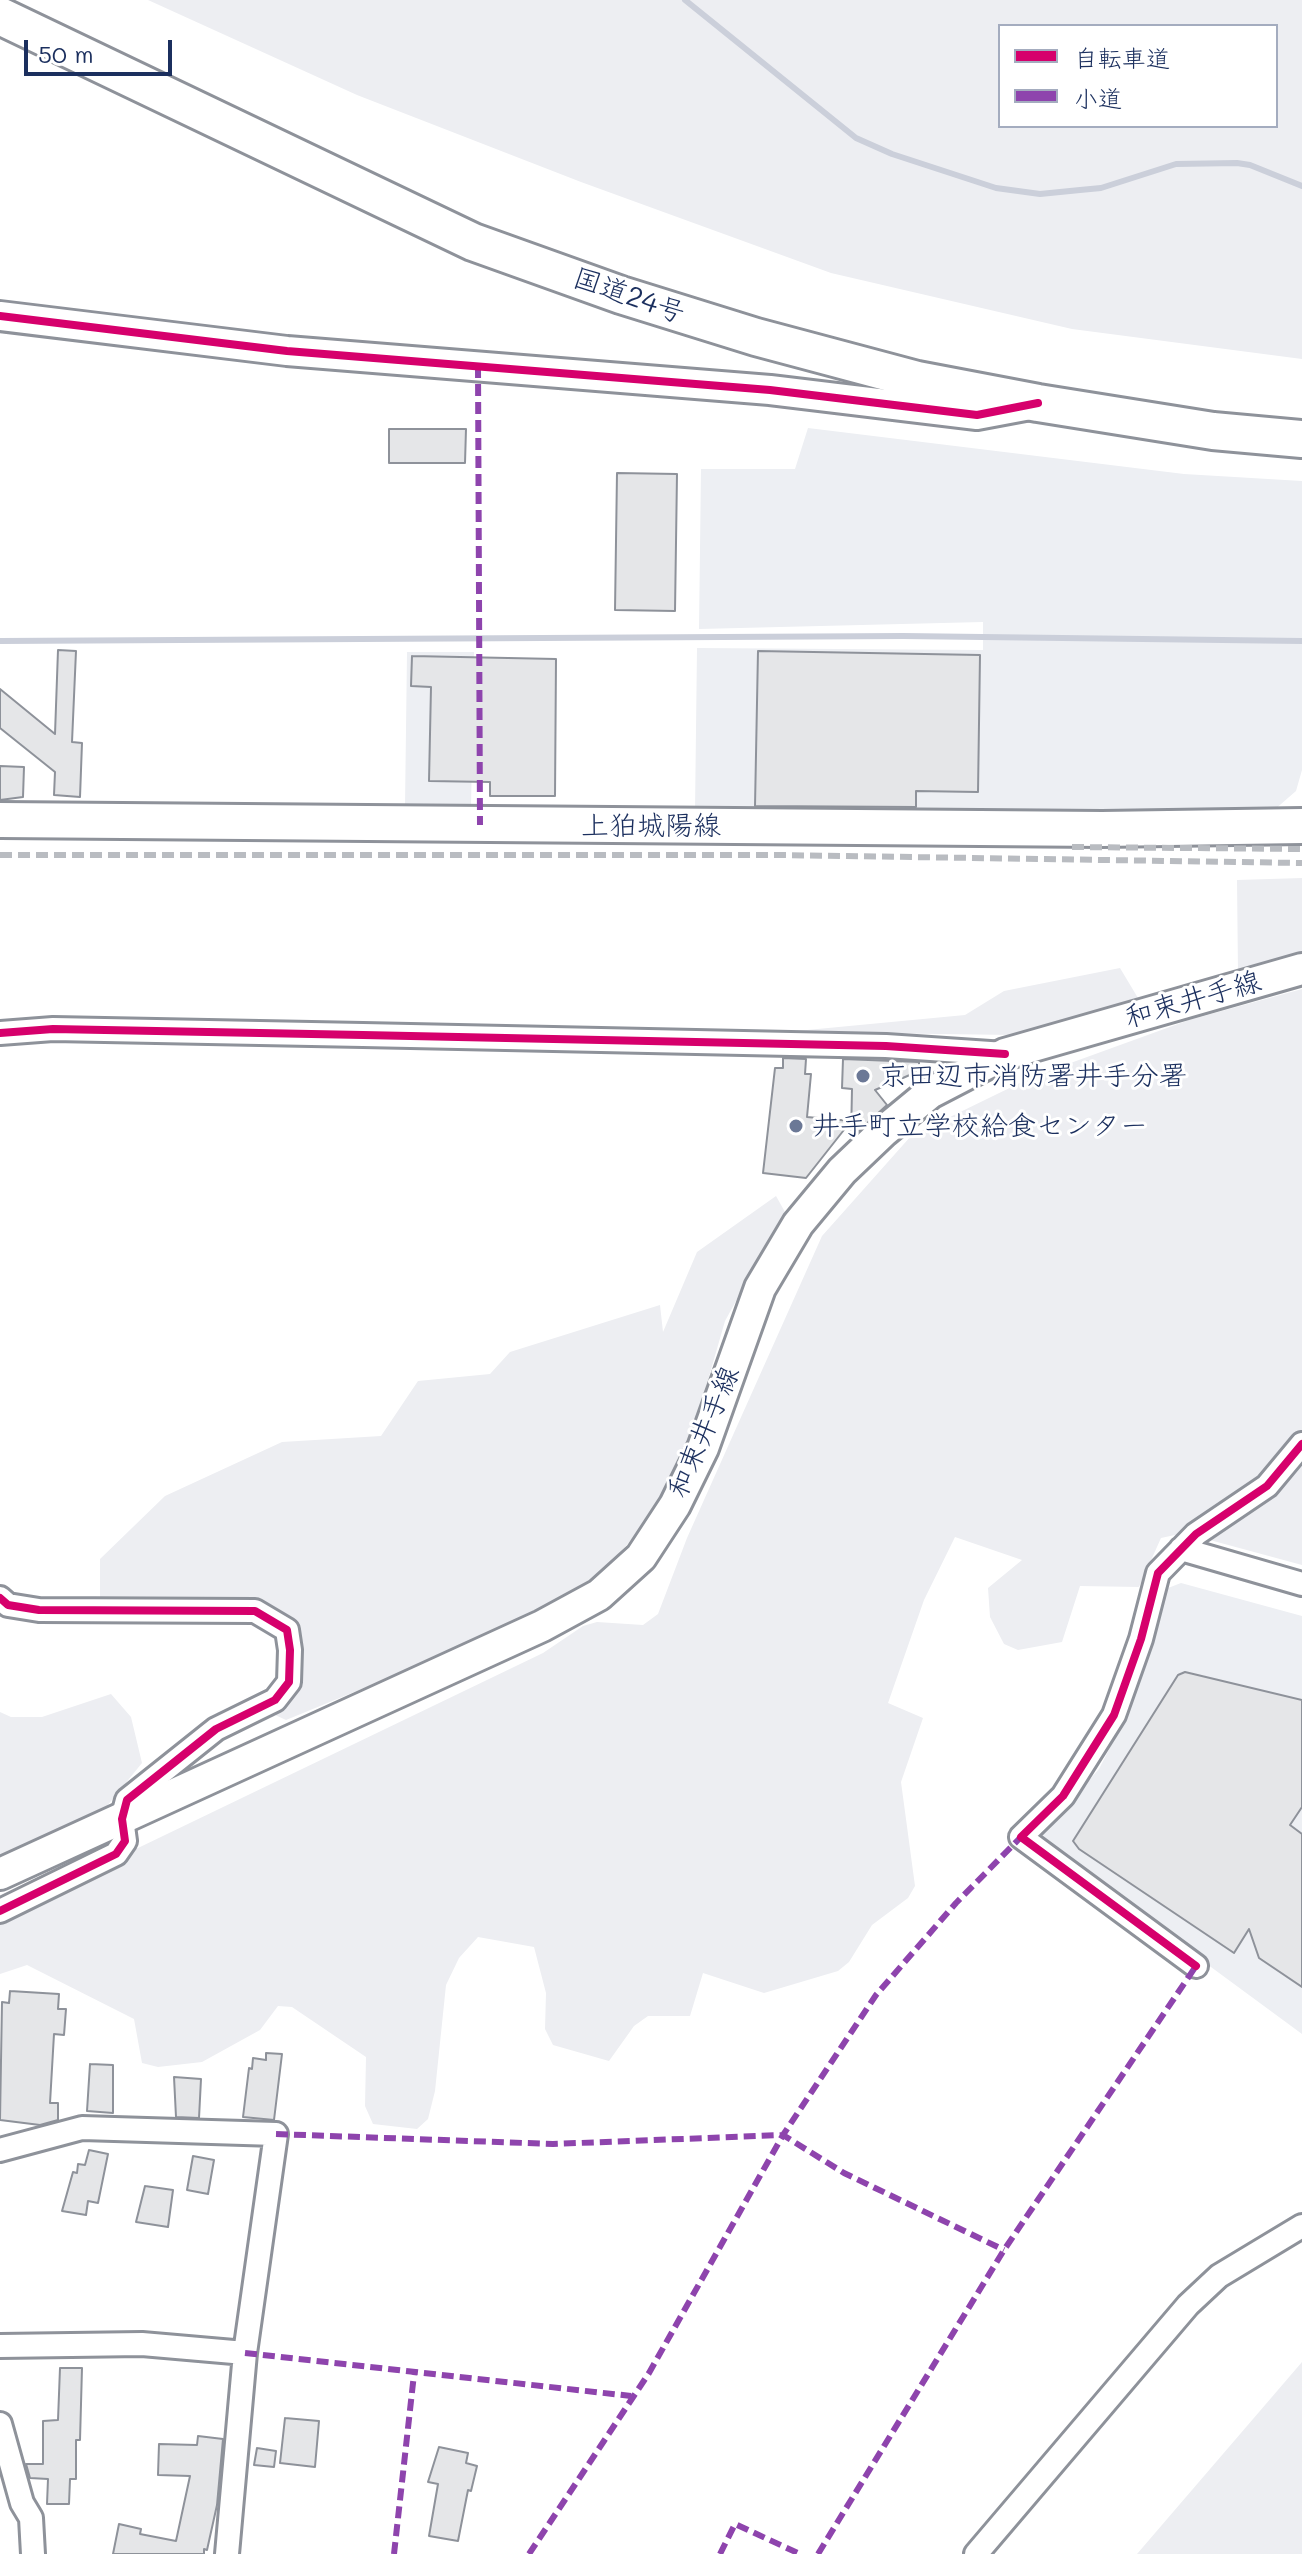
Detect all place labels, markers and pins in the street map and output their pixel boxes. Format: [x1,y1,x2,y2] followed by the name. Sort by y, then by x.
[879,1059,1187,1093] place label: 京田辺市消防署井手分署
[854,1067,872,1085] marker: 京田辺市消防署井手分署
[812,1109,1148,1143] place label: 井手町立学校給食センター
[787,1117,805,1135] marker: 井手町立学校給食センター

